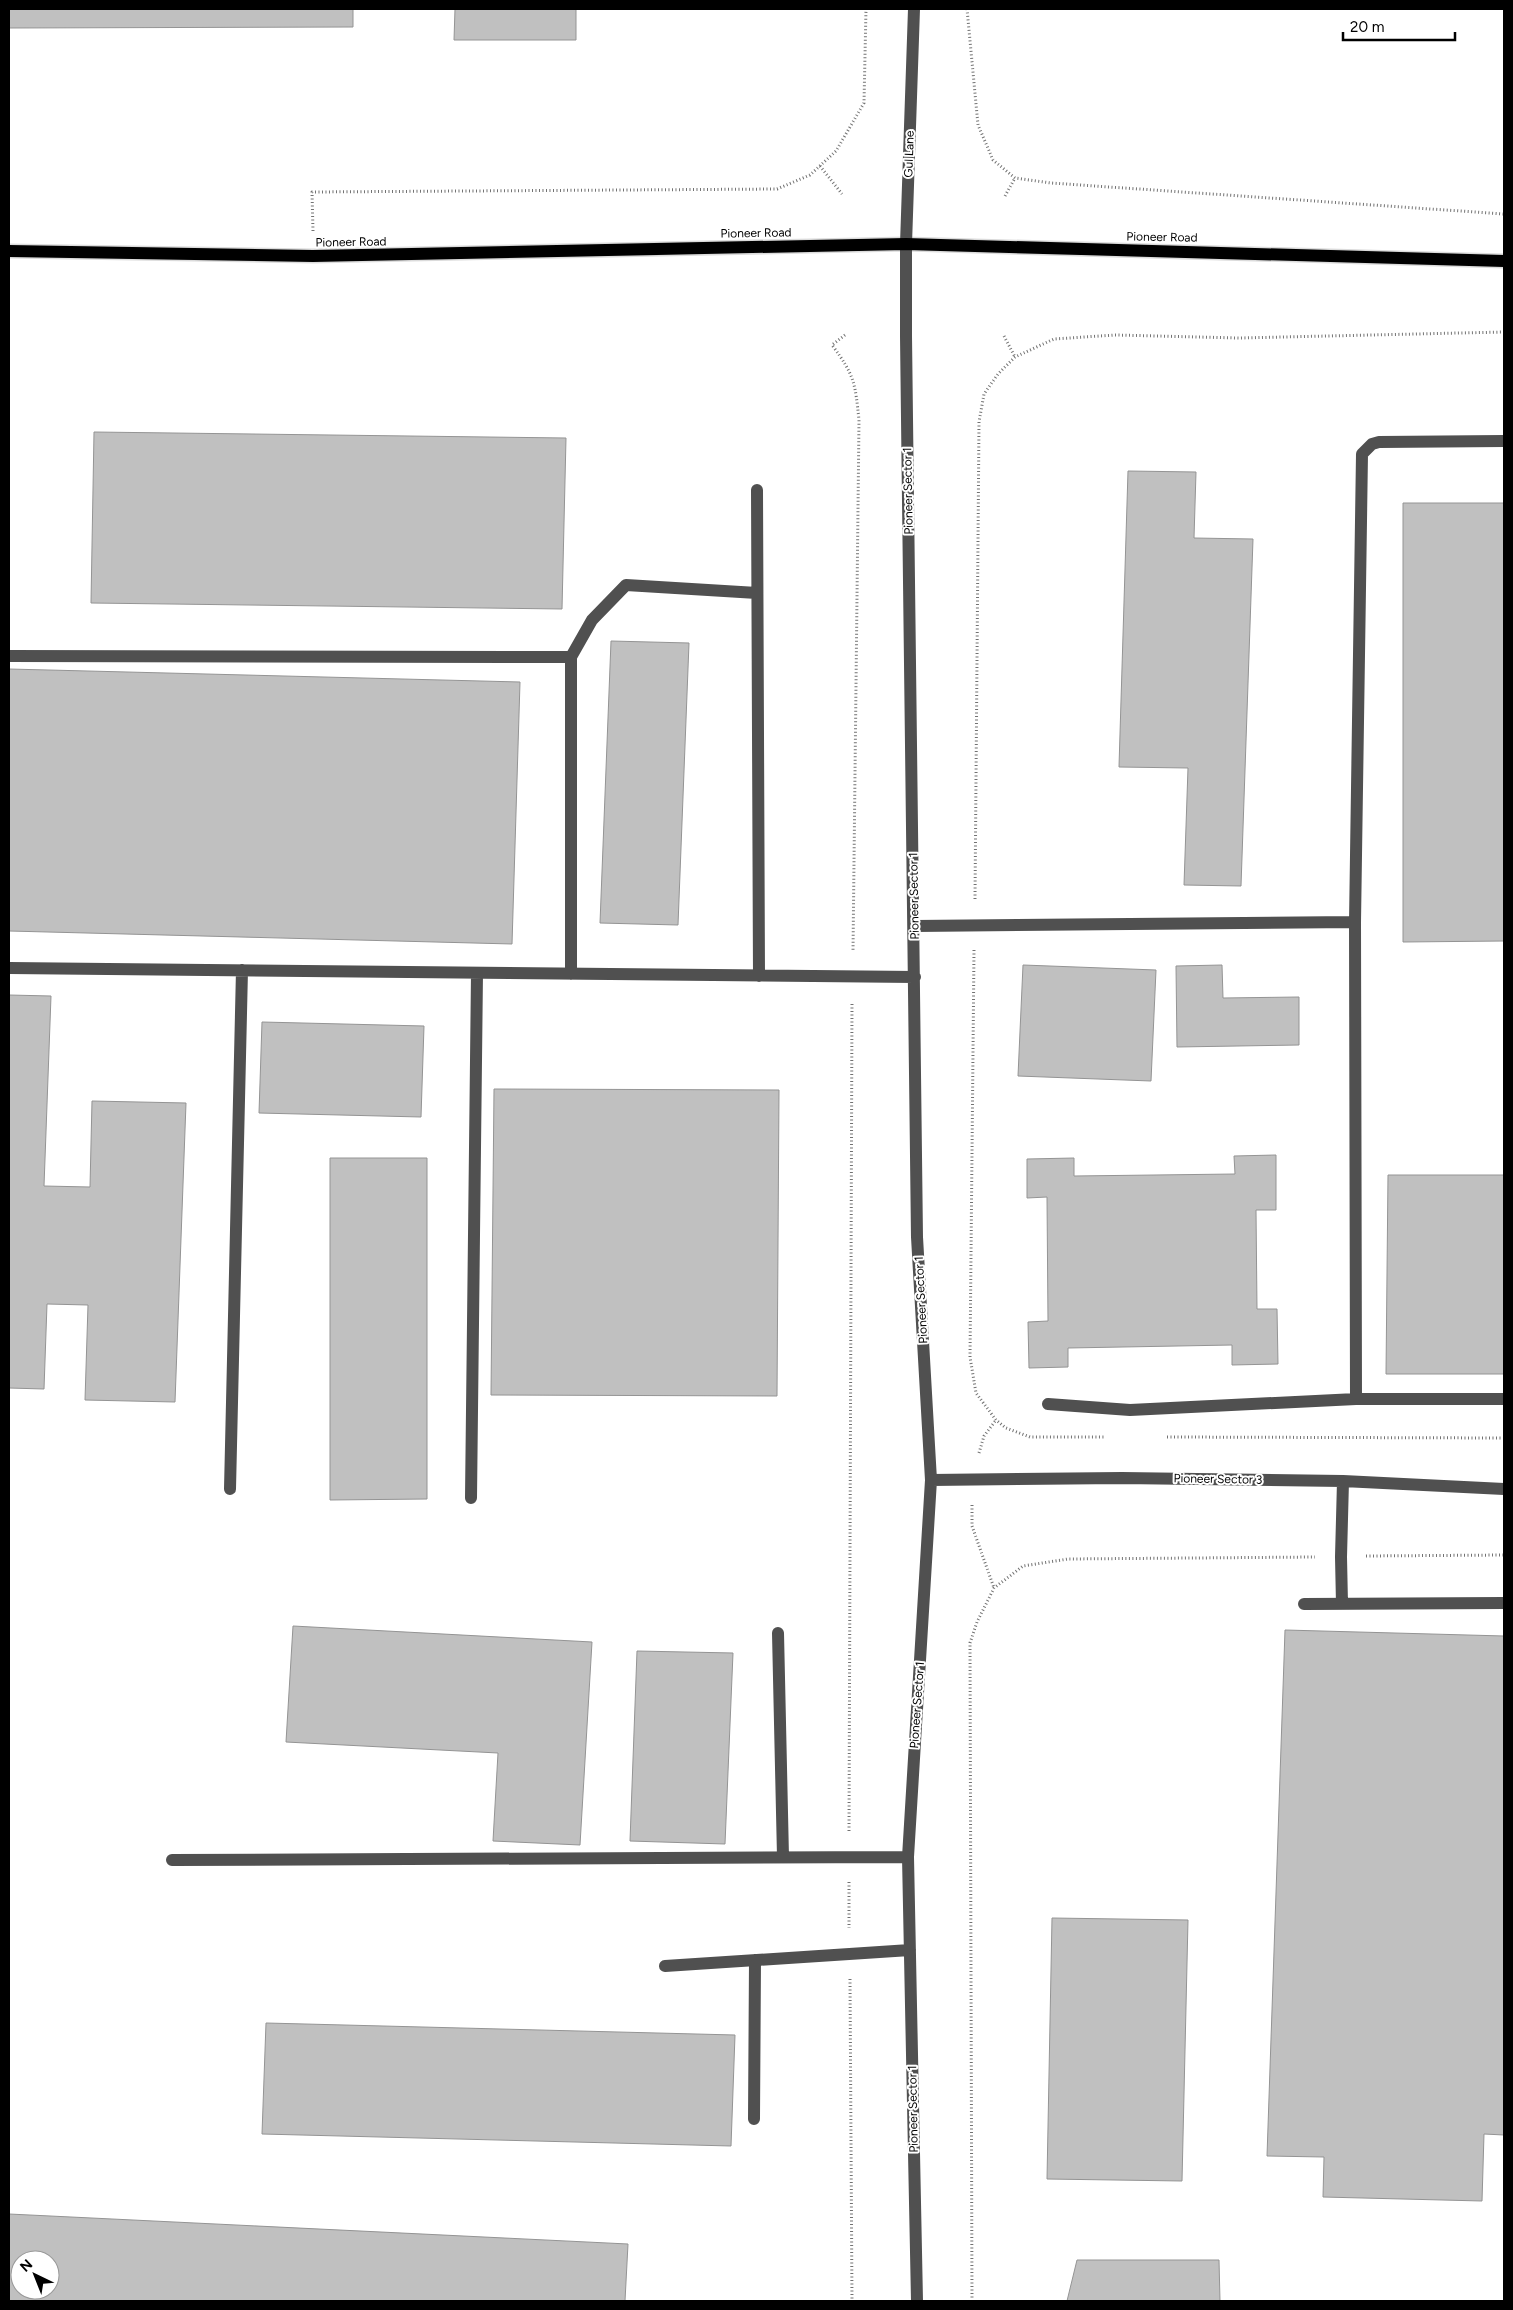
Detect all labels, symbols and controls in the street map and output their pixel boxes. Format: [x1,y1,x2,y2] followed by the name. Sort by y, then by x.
[1343,10,1456,42] scale bar
[1350,18,1384,36] text: 20 m
[901,130,917,178] street label: Gul Lane
[720,225,792,241] street label: Pioneer Road
[1126,229,1198,245] street label: Pioneer Road
[315,234,387,250] street label: Pioneer Road
[900,447,916,535] street label: Pioneer Sector 1
[906,852,922,940] street label: Pioneer Sector 1
[912,1256,930,1344] street label: Pioneer Sector 1
[1173,1471,1263,1487] street label: Pioneer Sector 3
[907,1661,927,1749] street label: Pioneer Sector 1
[905,2065,921,2153] street label: Pioneer Sector 1
[10,2250,60,2300] north arrow
[17,2256,36,2276] text: N

